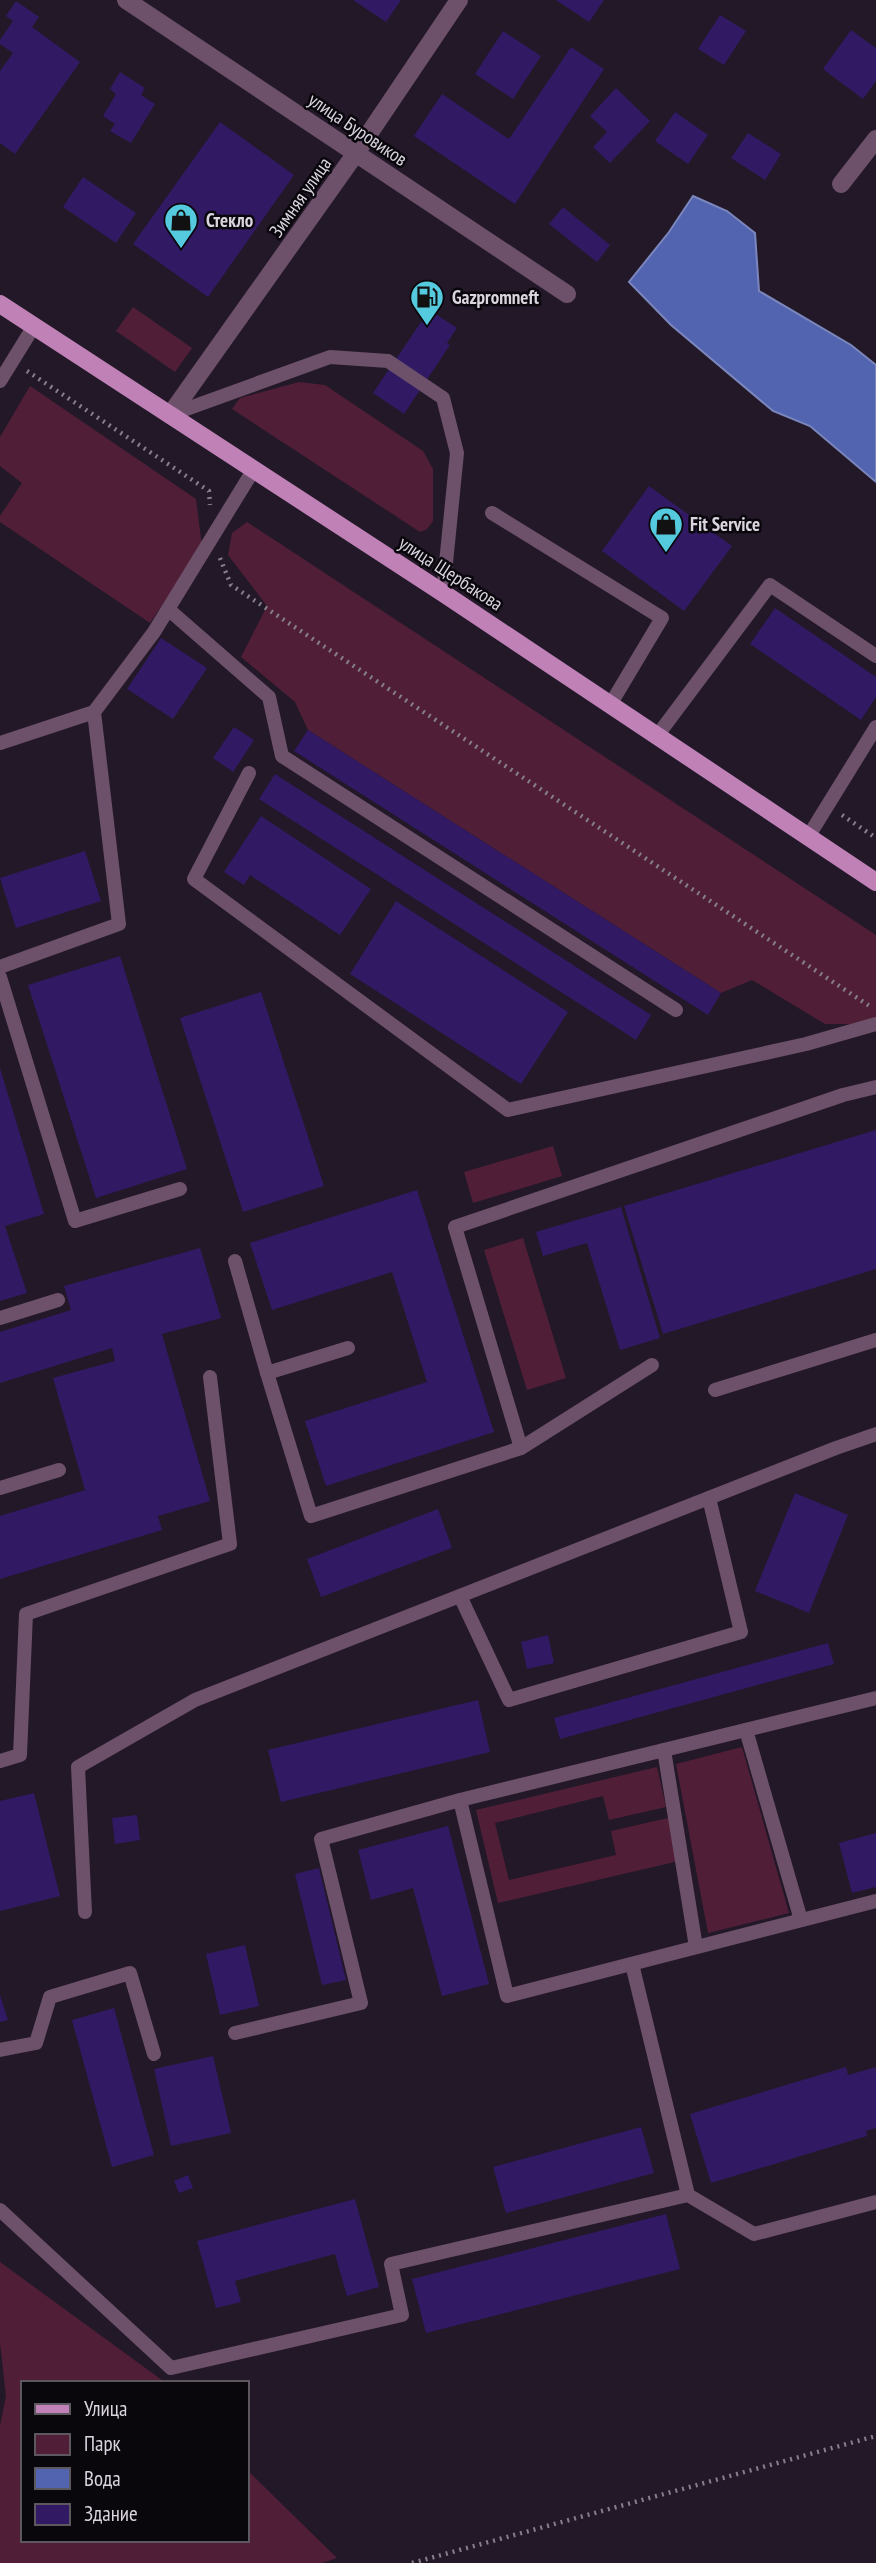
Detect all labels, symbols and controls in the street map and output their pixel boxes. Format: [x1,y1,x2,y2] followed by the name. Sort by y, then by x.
[304,87,412,171] street label: улица Буровиков
[264,152,336,242] street label: Зимняя улица
[162,201,200,250] shop icon: Стекло
[206,208,253,232] place label: Стекло
[408,278,446,327] fuel station icon: Gazpromneft
[452,285,539,309] place label: Gazpromneft
[647,505,685,554] shop icon: Fit Service
[690,512,760,536] place label: Fit Service
[394,530,508,616] street label: улица Щербакова
[21,2381,248,2542] legend
[84,2395,127,2422] text: Улица
[84,2430,121,2457] text: Парк
[84,2465,121,2492] text: Вода
[84,2500,138,2527] text: Здание

